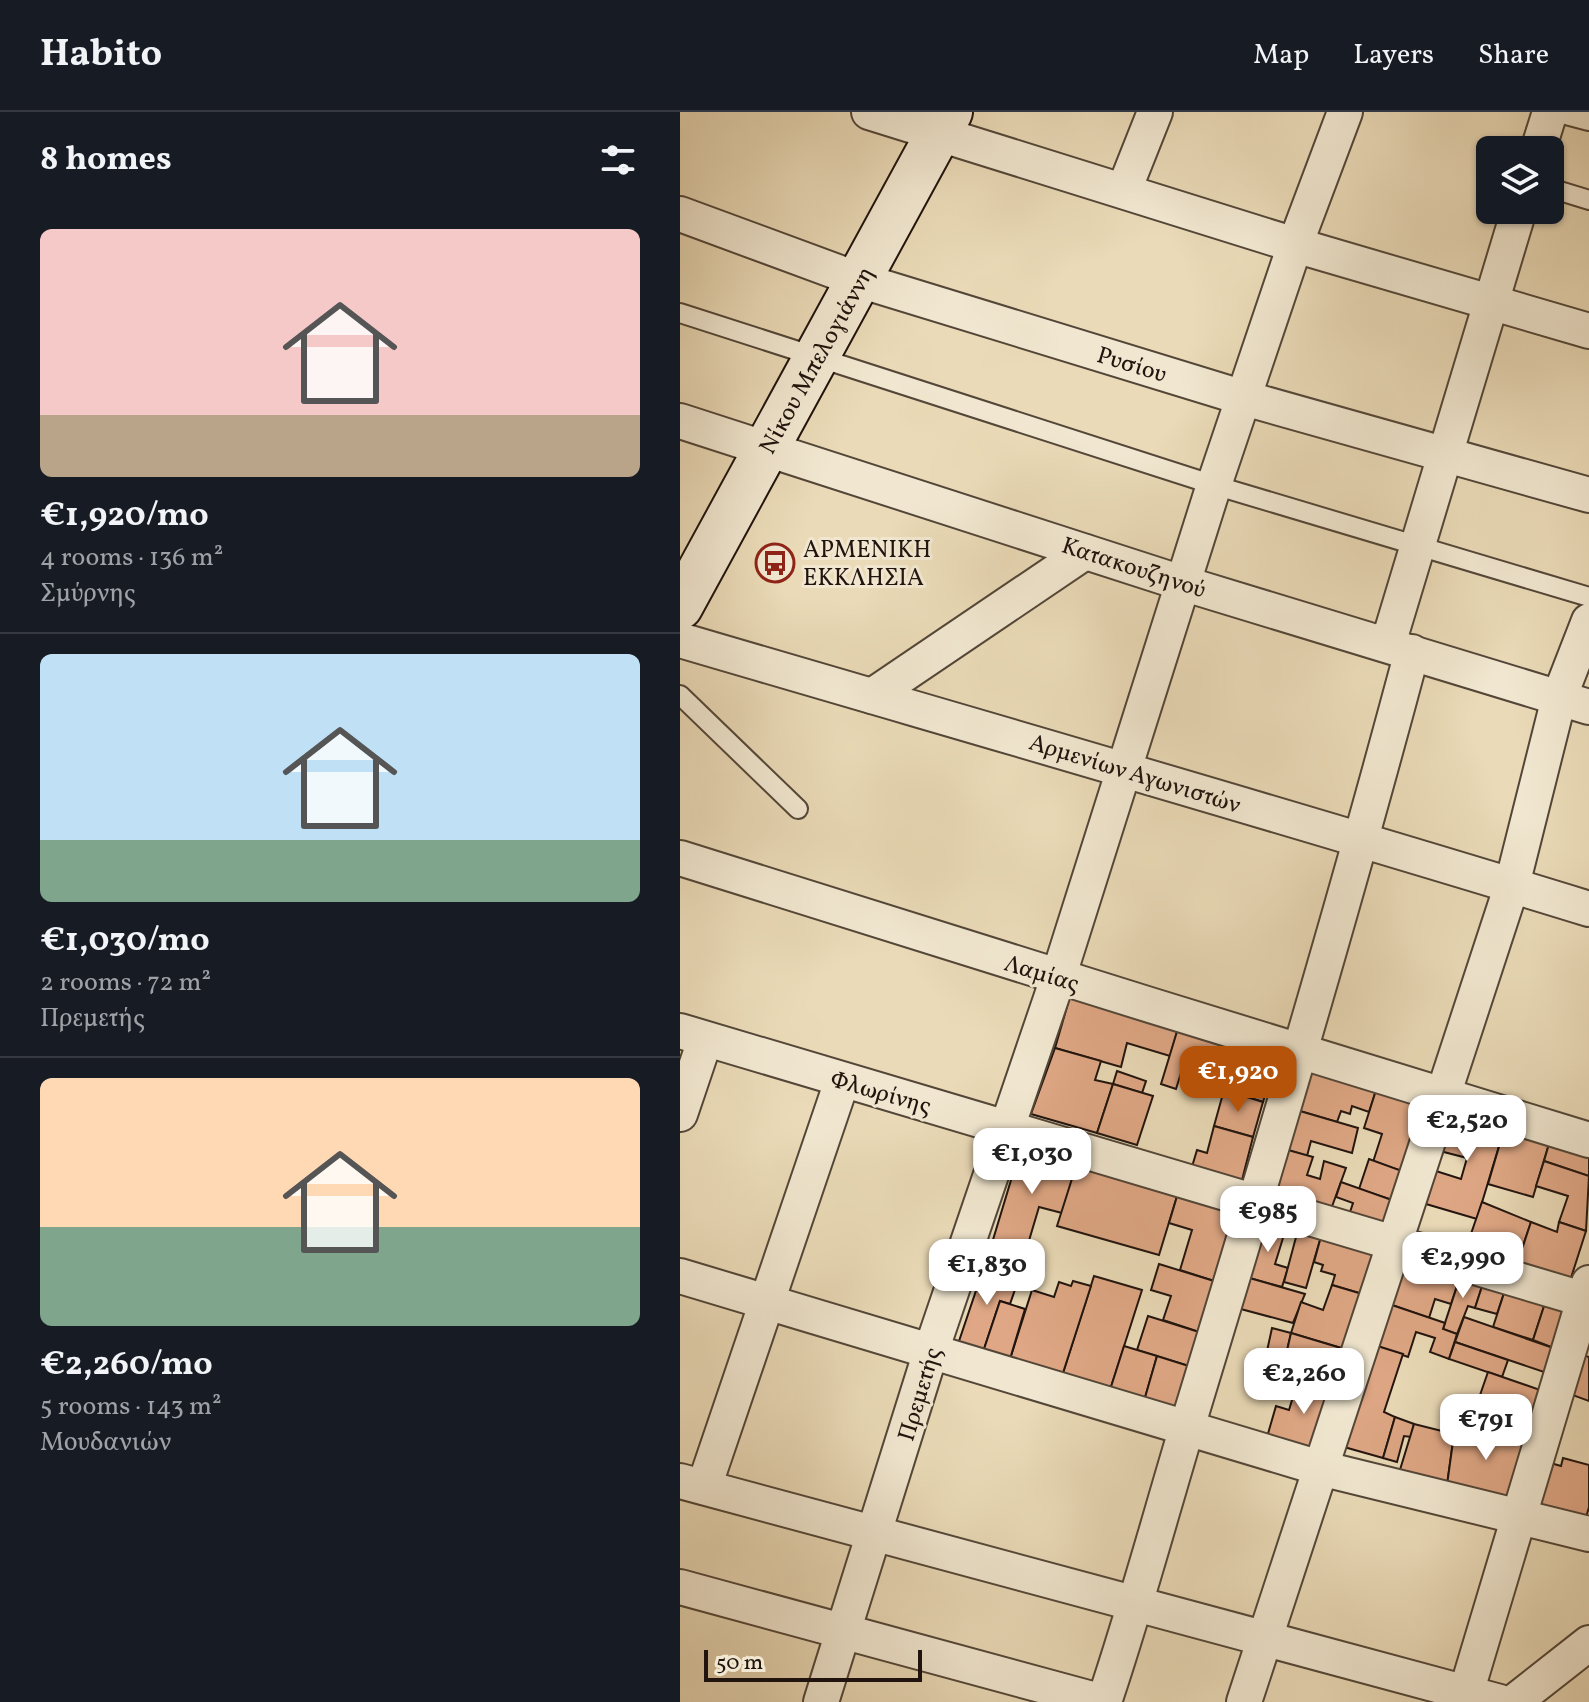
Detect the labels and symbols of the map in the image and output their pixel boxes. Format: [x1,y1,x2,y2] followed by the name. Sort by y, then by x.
[752,261,884,461] street label: Νίκου Μπελογιάννη
[1092,339,1171,393] street label: Ρυσίου
[1057,530,1210,608] street label: Κατακουζηνού
[803,534,931,596] place label: ΑΡΜΕΝΙΚΗ ΕΚΚΛΗΣΙΑ
[754,542,796,584] bus stop icon: ΑΡΜΕΝΙΚΗ ΕΚΚΛΗΣΙΑ
[1024,727,1245,823] street label: Αρμενίων Αγωνιστών
[1000,947,1083,1002] street label: Λαμίας
[1173,1046,1303,1114] pin: €1,920
[826,1063,935,1125] street label: Φλωρίνης
[1402,1095,1532,1163] pin: €2,520
[967,1128,1097,1196] pin: €1,030
[1221,1186,1315,1254] pin: €985
[1398,1232,1528,1300] pin: €2,990
[922,1239,1052,1307] pin: €1,830
[891,1343,951,1446] street label: Πρεμετής
[1239,1348,1369,1416] pin: €2,260
[1439,1394,1533,1462] pin: €791
[704,1646,922,1682] scale bar

